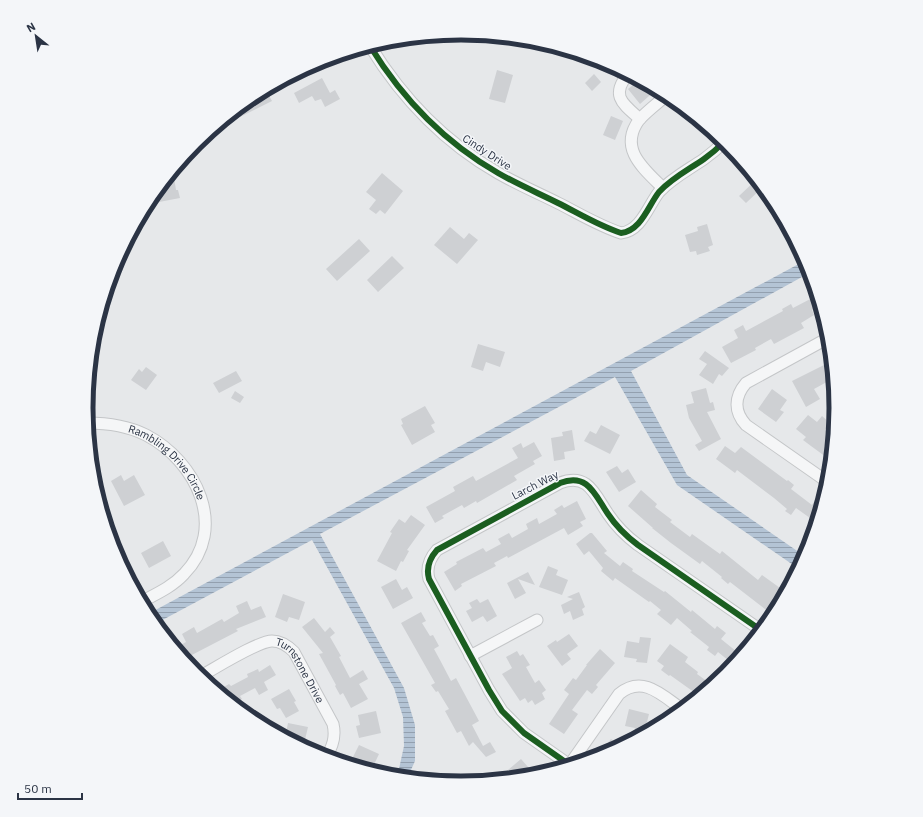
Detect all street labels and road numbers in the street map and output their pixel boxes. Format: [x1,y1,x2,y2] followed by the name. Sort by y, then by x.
[460,131,514,173] street label: Cindy Drive
[127,422,208,502] street label: Rambling Drive Circle
[509,467,561,503] street label: Larch Way
[274,635,327,705] street label: Turnstone Drive

